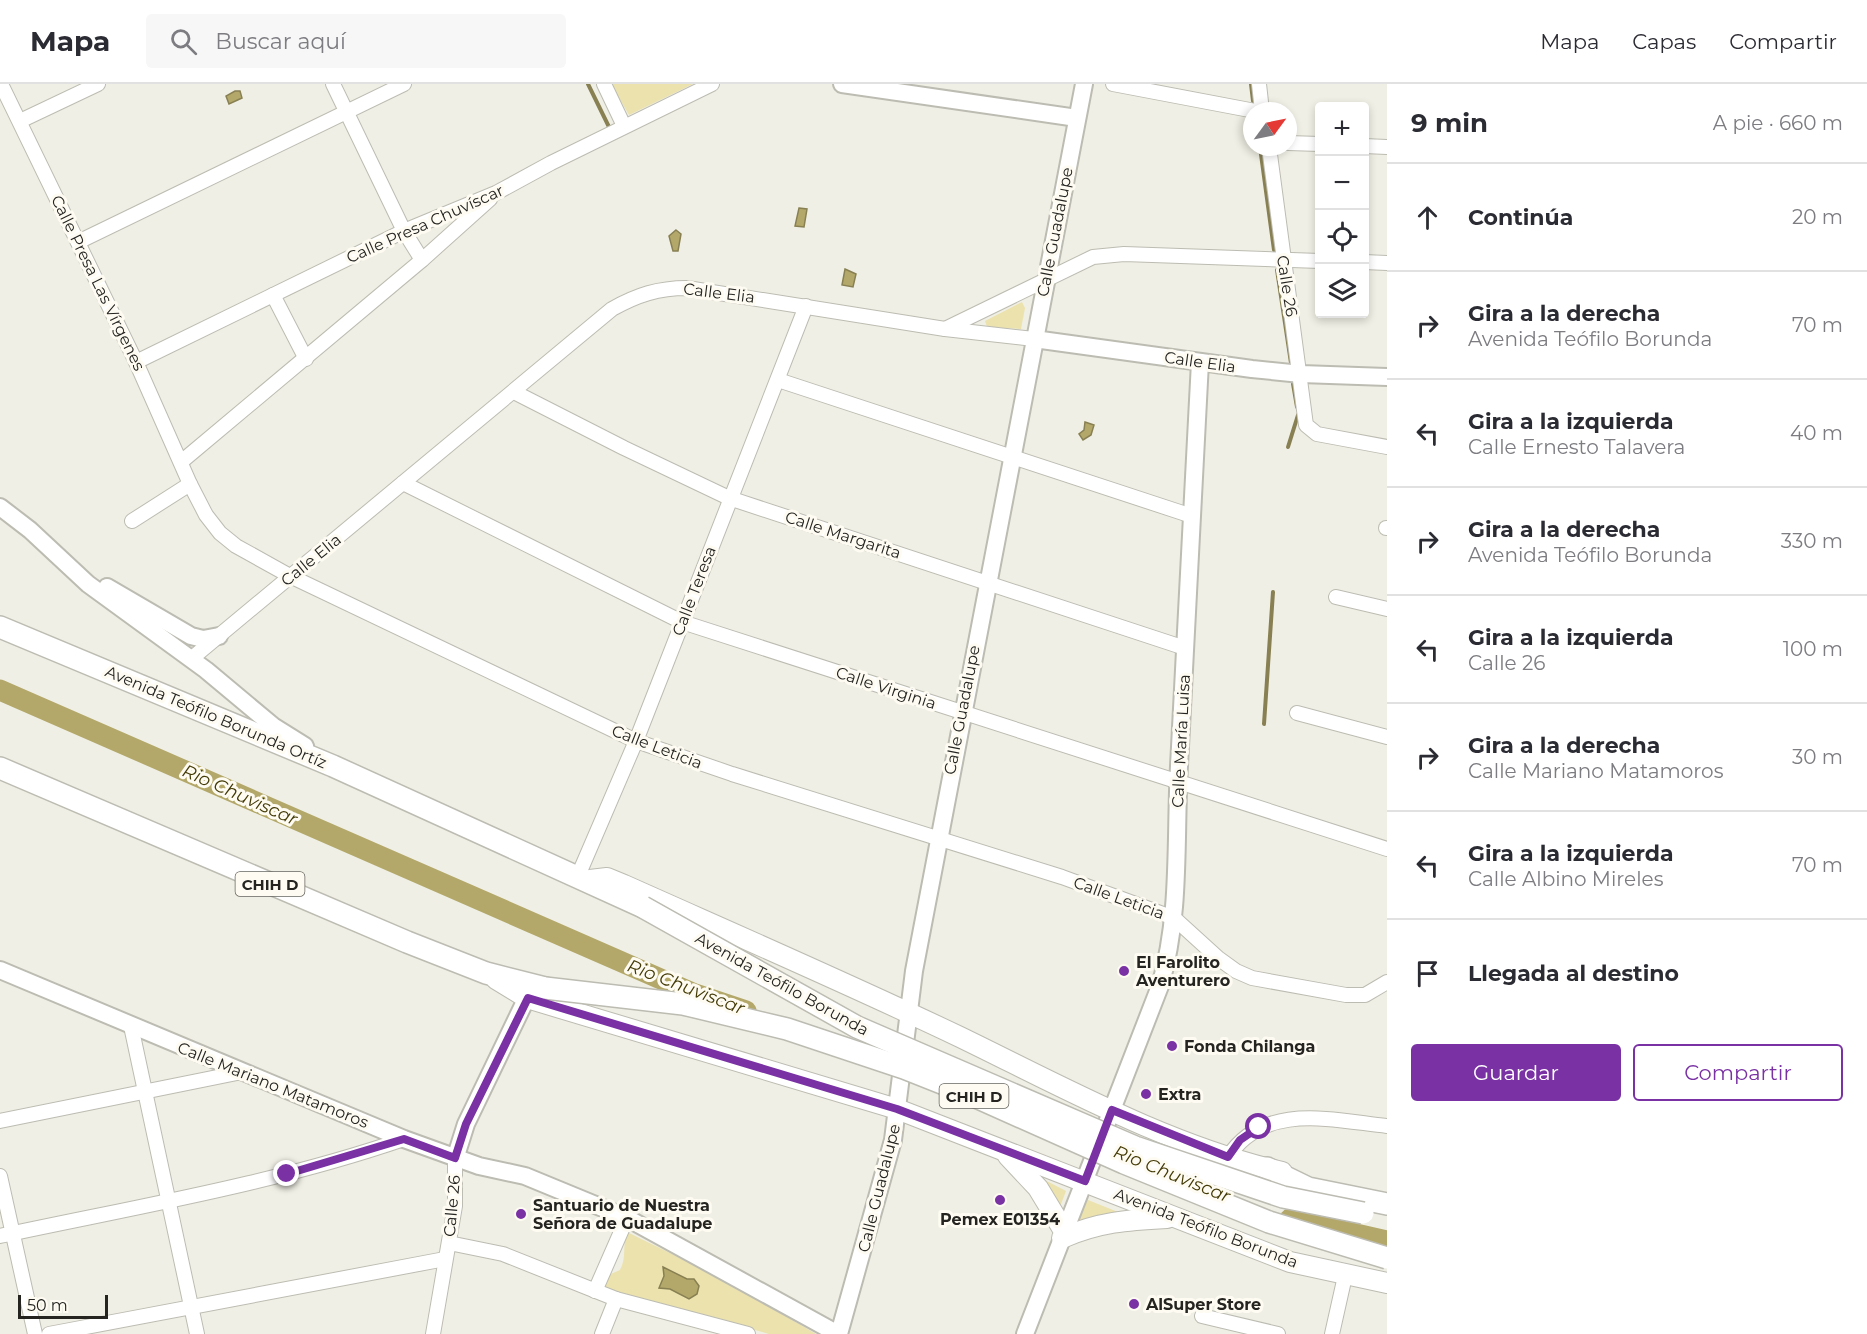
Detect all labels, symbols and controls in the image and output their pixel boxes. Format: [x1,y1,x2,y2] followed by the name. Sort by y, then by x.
[146,14,566,68] search box
[30,24,110,58] text: Mapa
[167,25,200,58] icon: search
[215,28,346,55] text: Buscar aquí
[1540,29,1599,54] text: Mapa
[1632,29,1696,54] text: Capas
[1729,29,1837,54] text: Compartir
[1243,102,1297,156] north arrow
[1315,102,1369,318] map controls
[1315,102,1369,156] button: +
[1411,107,1488,139] text: 9 min
[1713,111,1843,135] text: A pie · 660 m
[1315,156,1369,210] button: −
[1033,166,1077,298] street label: Calle Guadalupe
[343,181,507,267] street label: Calle Presa Chuvíscar
[47,192,149,374] street label: Calle Presa Las Vírgenes
[1411,201,1444,234] icon: ahead
[1468,204,1573,231] text: Continúa
[1792,205,1843,229] text: 20 m
[1315,210,1369,264] button: locate
[1273,254,1301,318] street label: Calle 26
[1315,264,1369,318] button: layers
[682,279,756,307] street label: Calle Elia
[1468,300,1660,327] text: Gira a la derecha
[1411,309,1444,342] icon: right
[1792,313,1843,337] text: 70 m
[1468,327,1712,351] text: Avenida Teófilo Borunda
[1163,348,1237,376] street label: Calle Elia
[1468,408,1674,435] text: Gira a la izquierda
[1411,417,1444,450] icon: left
[1790,421,1843,445] text: 40 m
[1468,435,1685,459] text: Calle Ernesto Talavera
[783,507,903,563] street label: Calle Margarita
[1468,516,1660,543] text: Gira a la derecha
[1411,525,1444,558] icon: right
[1781,529,1843,553] text: 330 m
[277,530,345,590] street label: Calle Elia
[1468,543,1712,567] text: Avenida Teófilo Borunda
[668,544,720,638] street label: Calle Teresa
[1468,624,1674,651] text: Gira a la izquierda
[1411,633,1444,666] icon: left
[1783,637,1843,661] text: 100 m
[940,644,984,776] street label: Calle Guadalupe
[1468,651,1545,675] text: Calle 26
[102,662,330,772] street label: Avenida Teófilo Borunda Ortíz
[833,663,939,713] street label: Calle Virginia
[1168,674,1194,808] street label: Calle María Luisa
[609,721,705,773] street label: Calle Leticia
[1468,732,1660,759] text: Gira a la derecha
[1411,741,1444,774] icon: right
[1792,745,1843,769] text: 30 m
[1468,759,1723,783] text: Calle Mariano Matamoros
[179,760,302,831] water label: Rio Chuviscar
[1468,840,1674,867] text: Gira a la izquierda
[1411,849,1444,882] icon: left
[1792,853,1843,877] text: 70 m
[1468,867,1663,891] text: Calle Albino Mireles
[236,872,304,896] road number: CHIH D
[1071,873,1167,923] street label: Calle Leticia
[692,928,872,1040] street label: Avenida Teófilo Borunda
[1135,953,1230,990] place label: El Farolito Aventurero
[624,955,748,1020] water label: Rio Chuviscar
[1411,957,1444,990] icon: arrive
[1468,960,1679,987] text: Llegada al destino
[1117,964,1131,978] marker: El Farolito Aventurero
[1184,1037,1315,1056] place label: Fonda Chilanga
[175,1038,371,1132] street label: Calle Mariano Matamoros
[1165,1039,1179,1053] marker: Fonda Chilanga
[1411,1044,1621,1101] button: Guardar
[1633,1044,1843,1101] button: Compartir
[940,1084,1008,1108] road number: CHIH D
[1158,1085,1201,1104] place label: Extra
[1139,1087,1153,1101] marker: Extra
[1245,1113,1271,1139] route start
[854,1122,904,1254] street label: Calle Guadalupe
[1110,1141,1234,1208] water label: Rio Chuviscar
[273,1160,299,1186] route end
[440,1174,464,1238] street label: Calle 26
[1111,1184,1301,1272] street label: Avenida Teófilo Borunda
[993,1193,1007,1207] marker: Pemex E01354
[533,1196,712,1233] place label: Santuario de Nuestra Señora de Guadalupe
[514,1207,528,1221] marker: Santuario de Nuestra Señora de Guadalupe
[940,1210,1060,1229] place label: Pemex E01354
[18,1292,108,1320] scale bar
[1145,1295,1261,1314] place label: AlSuper Store
[27,1296,68,1315] text: 50 m
[1127,1297,1141,1311] marker: AlSuper Store

